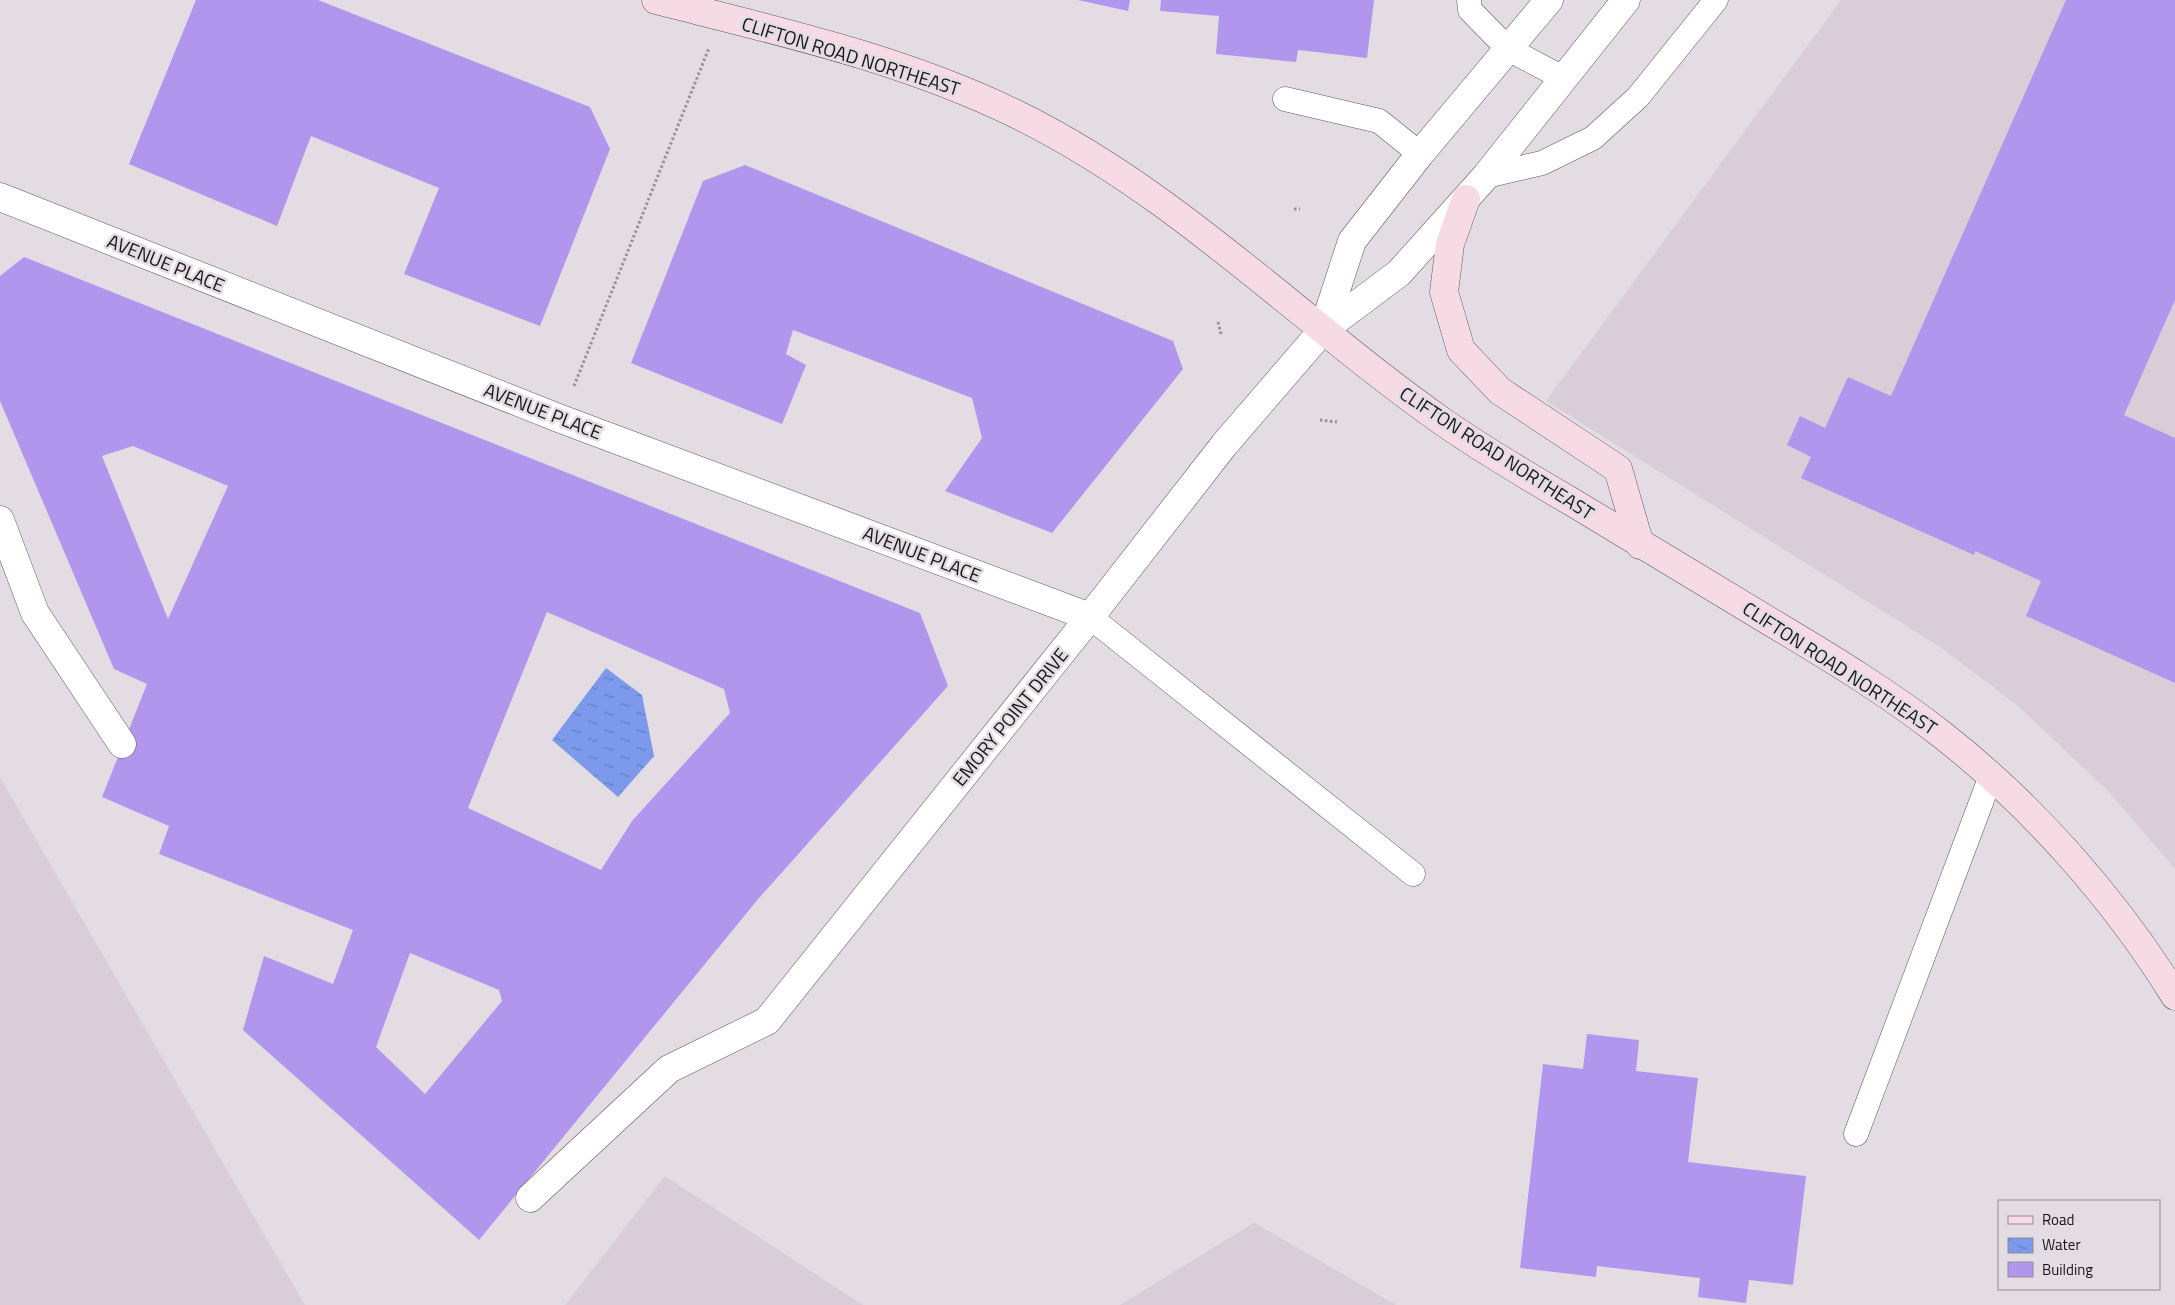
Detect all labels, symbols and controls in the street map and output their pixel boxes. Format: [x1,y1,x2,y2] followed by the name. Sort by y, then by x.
[738,9,964,103] street label: CLIFTON ROAD NORTHEAST
[103,226,229,299] street label: AVENUE PLACE
[480,375,606,446] street label: AVENUE PLACE
[1394,379,1600,526] street label: CLIFTON ROAD NORTHEAST
[859,518,985,589] street label: AVENUE PLACE
[1737,594,1943,741] street label: CLIFTON ROAD NORTHEAST
[945,641,1075,792] street label: EMORY POINT DRIVE
[1998,1200,2160,1290] legend
[2042,1208,2074,1231] text: Road
[2042,1233,2081,1256] text: Water
[2042,1258,2093,1281] text: Building

